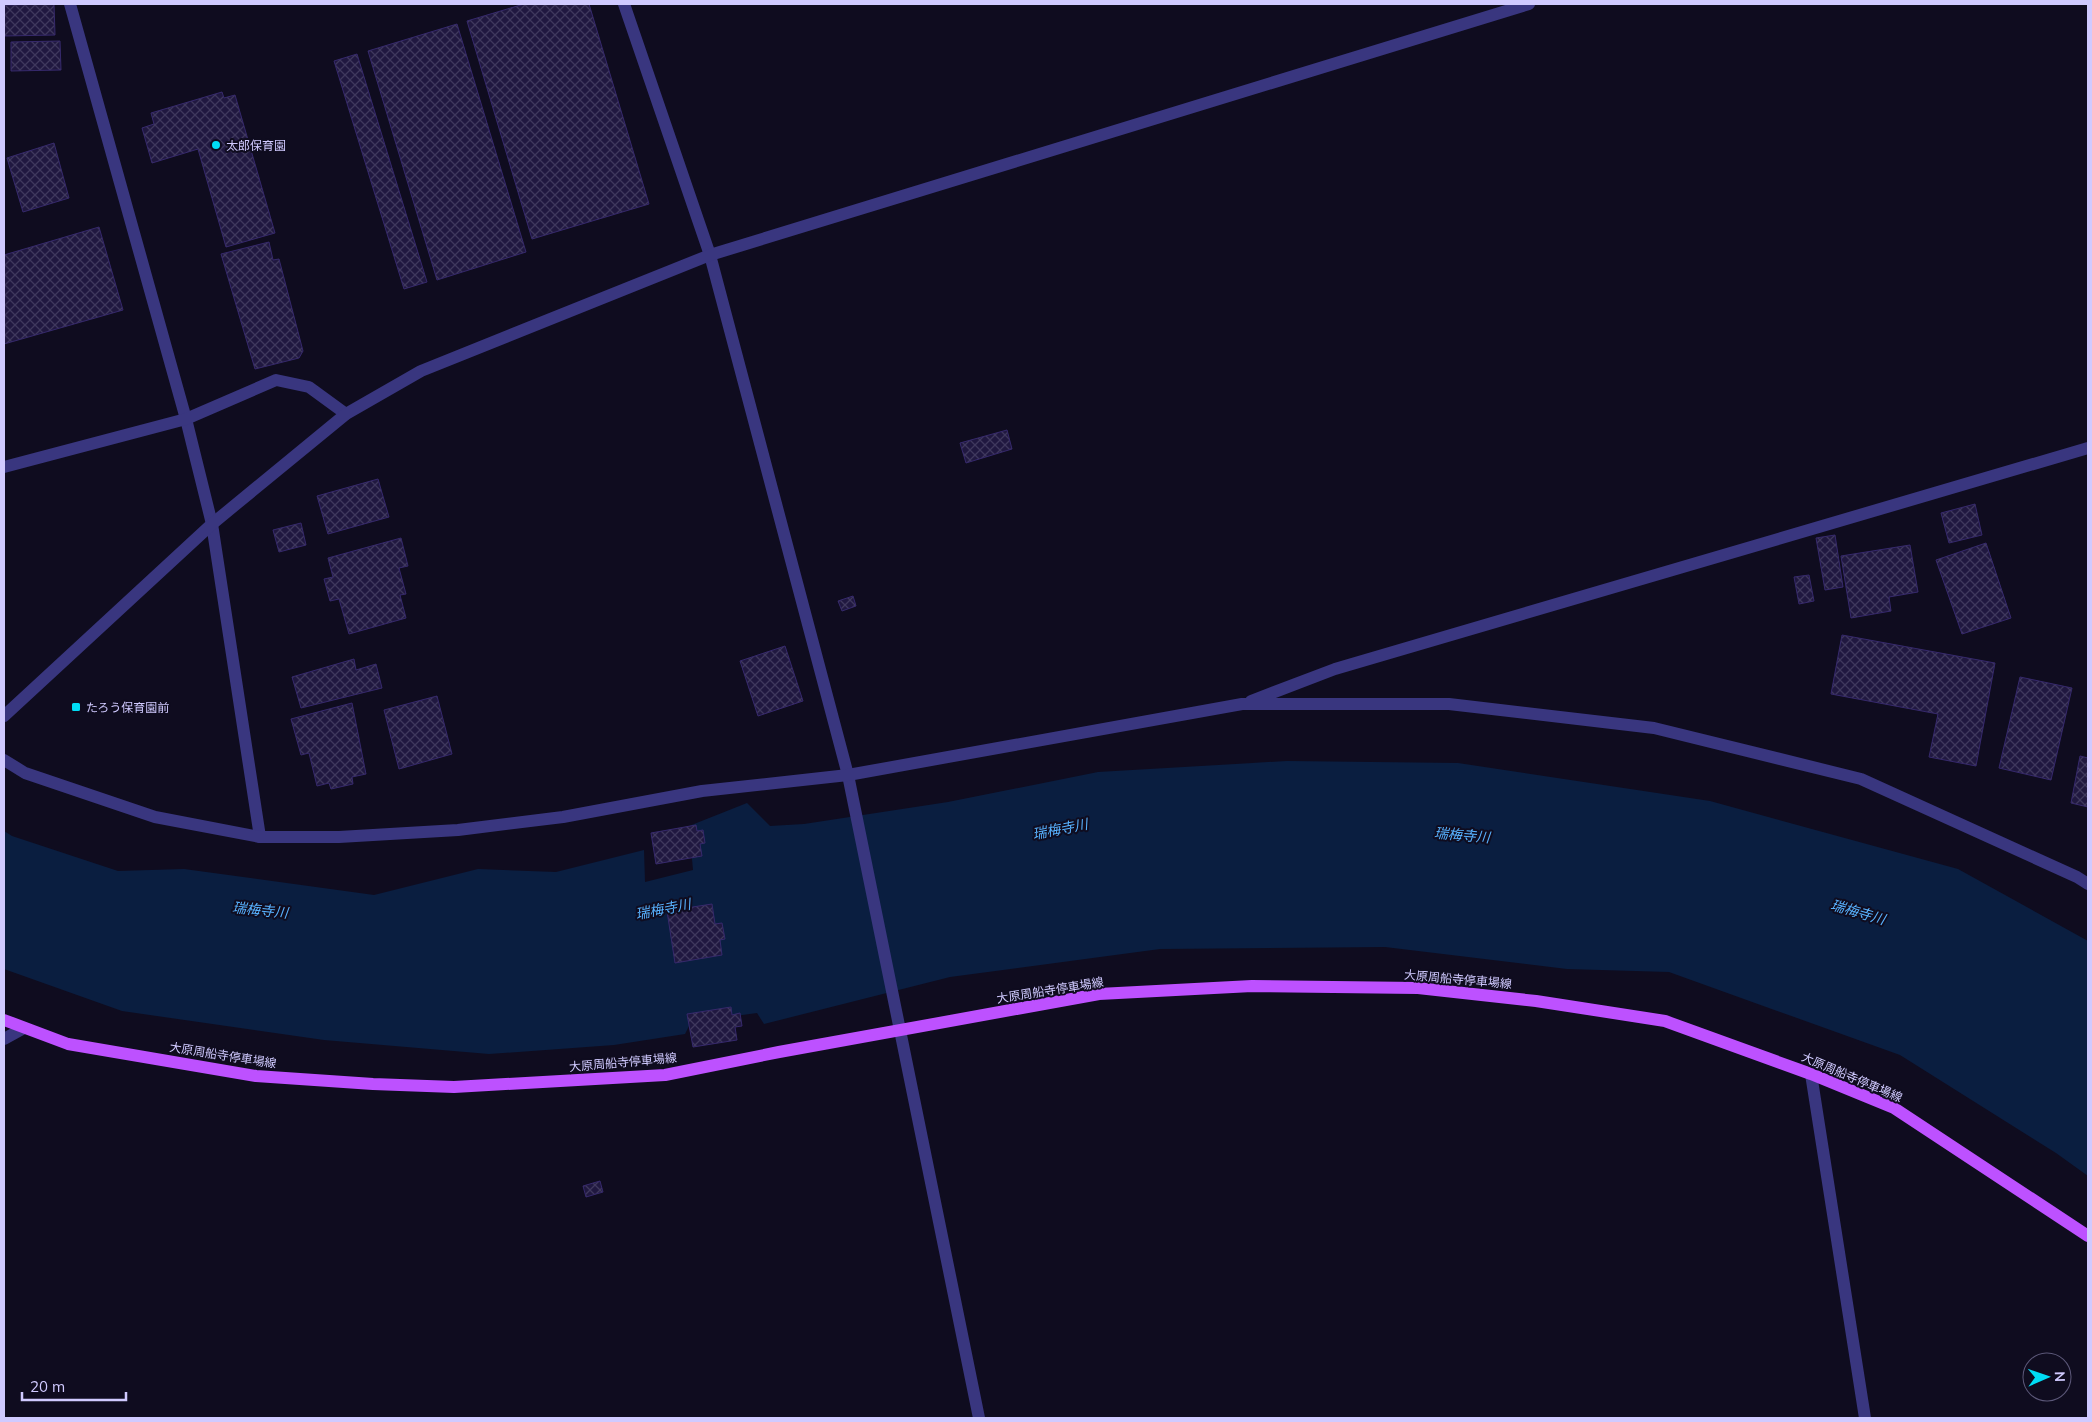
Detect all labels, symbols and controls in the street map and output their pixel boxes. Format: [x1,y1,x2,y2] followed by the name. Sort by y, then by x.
[226,138,286,153] place label: 太郎保育園
[210,139,222,151] marker: 太郎保育園
[86,700,169,715] place label: たろう保育園前
[70,701,82,713] marker: たろう保育園前
[1031,814,1091,843] water label: 瑞梅寺川
[1433,824,1493,847] water label: 瑞梅寺川
[634,894,694,923] water label: 瑞梅寺川
[1829,896,1889,929] water label: 瑞梅寺川
[231,898,291,922] water label: 瑞梅寺川
[1404,967,1512,991] street label: 大原周船寺停車場線
[995,974,1105,1006] street label: 大原周船寺停車場線
[168,1039,278,1071] street label: 大原周船寺停車場線
[1799,1049,1905,1105] street label: 大原周船寺停車場線
[569,1050,677,1074] street label: 大原周船寺停車場線
[2022,1352,2072,1402] north arrow
[22,1370,126,1402] scale bar
[2051,1371,2069,1382] text: N
[30,1377,65,1396] text: 20 m

